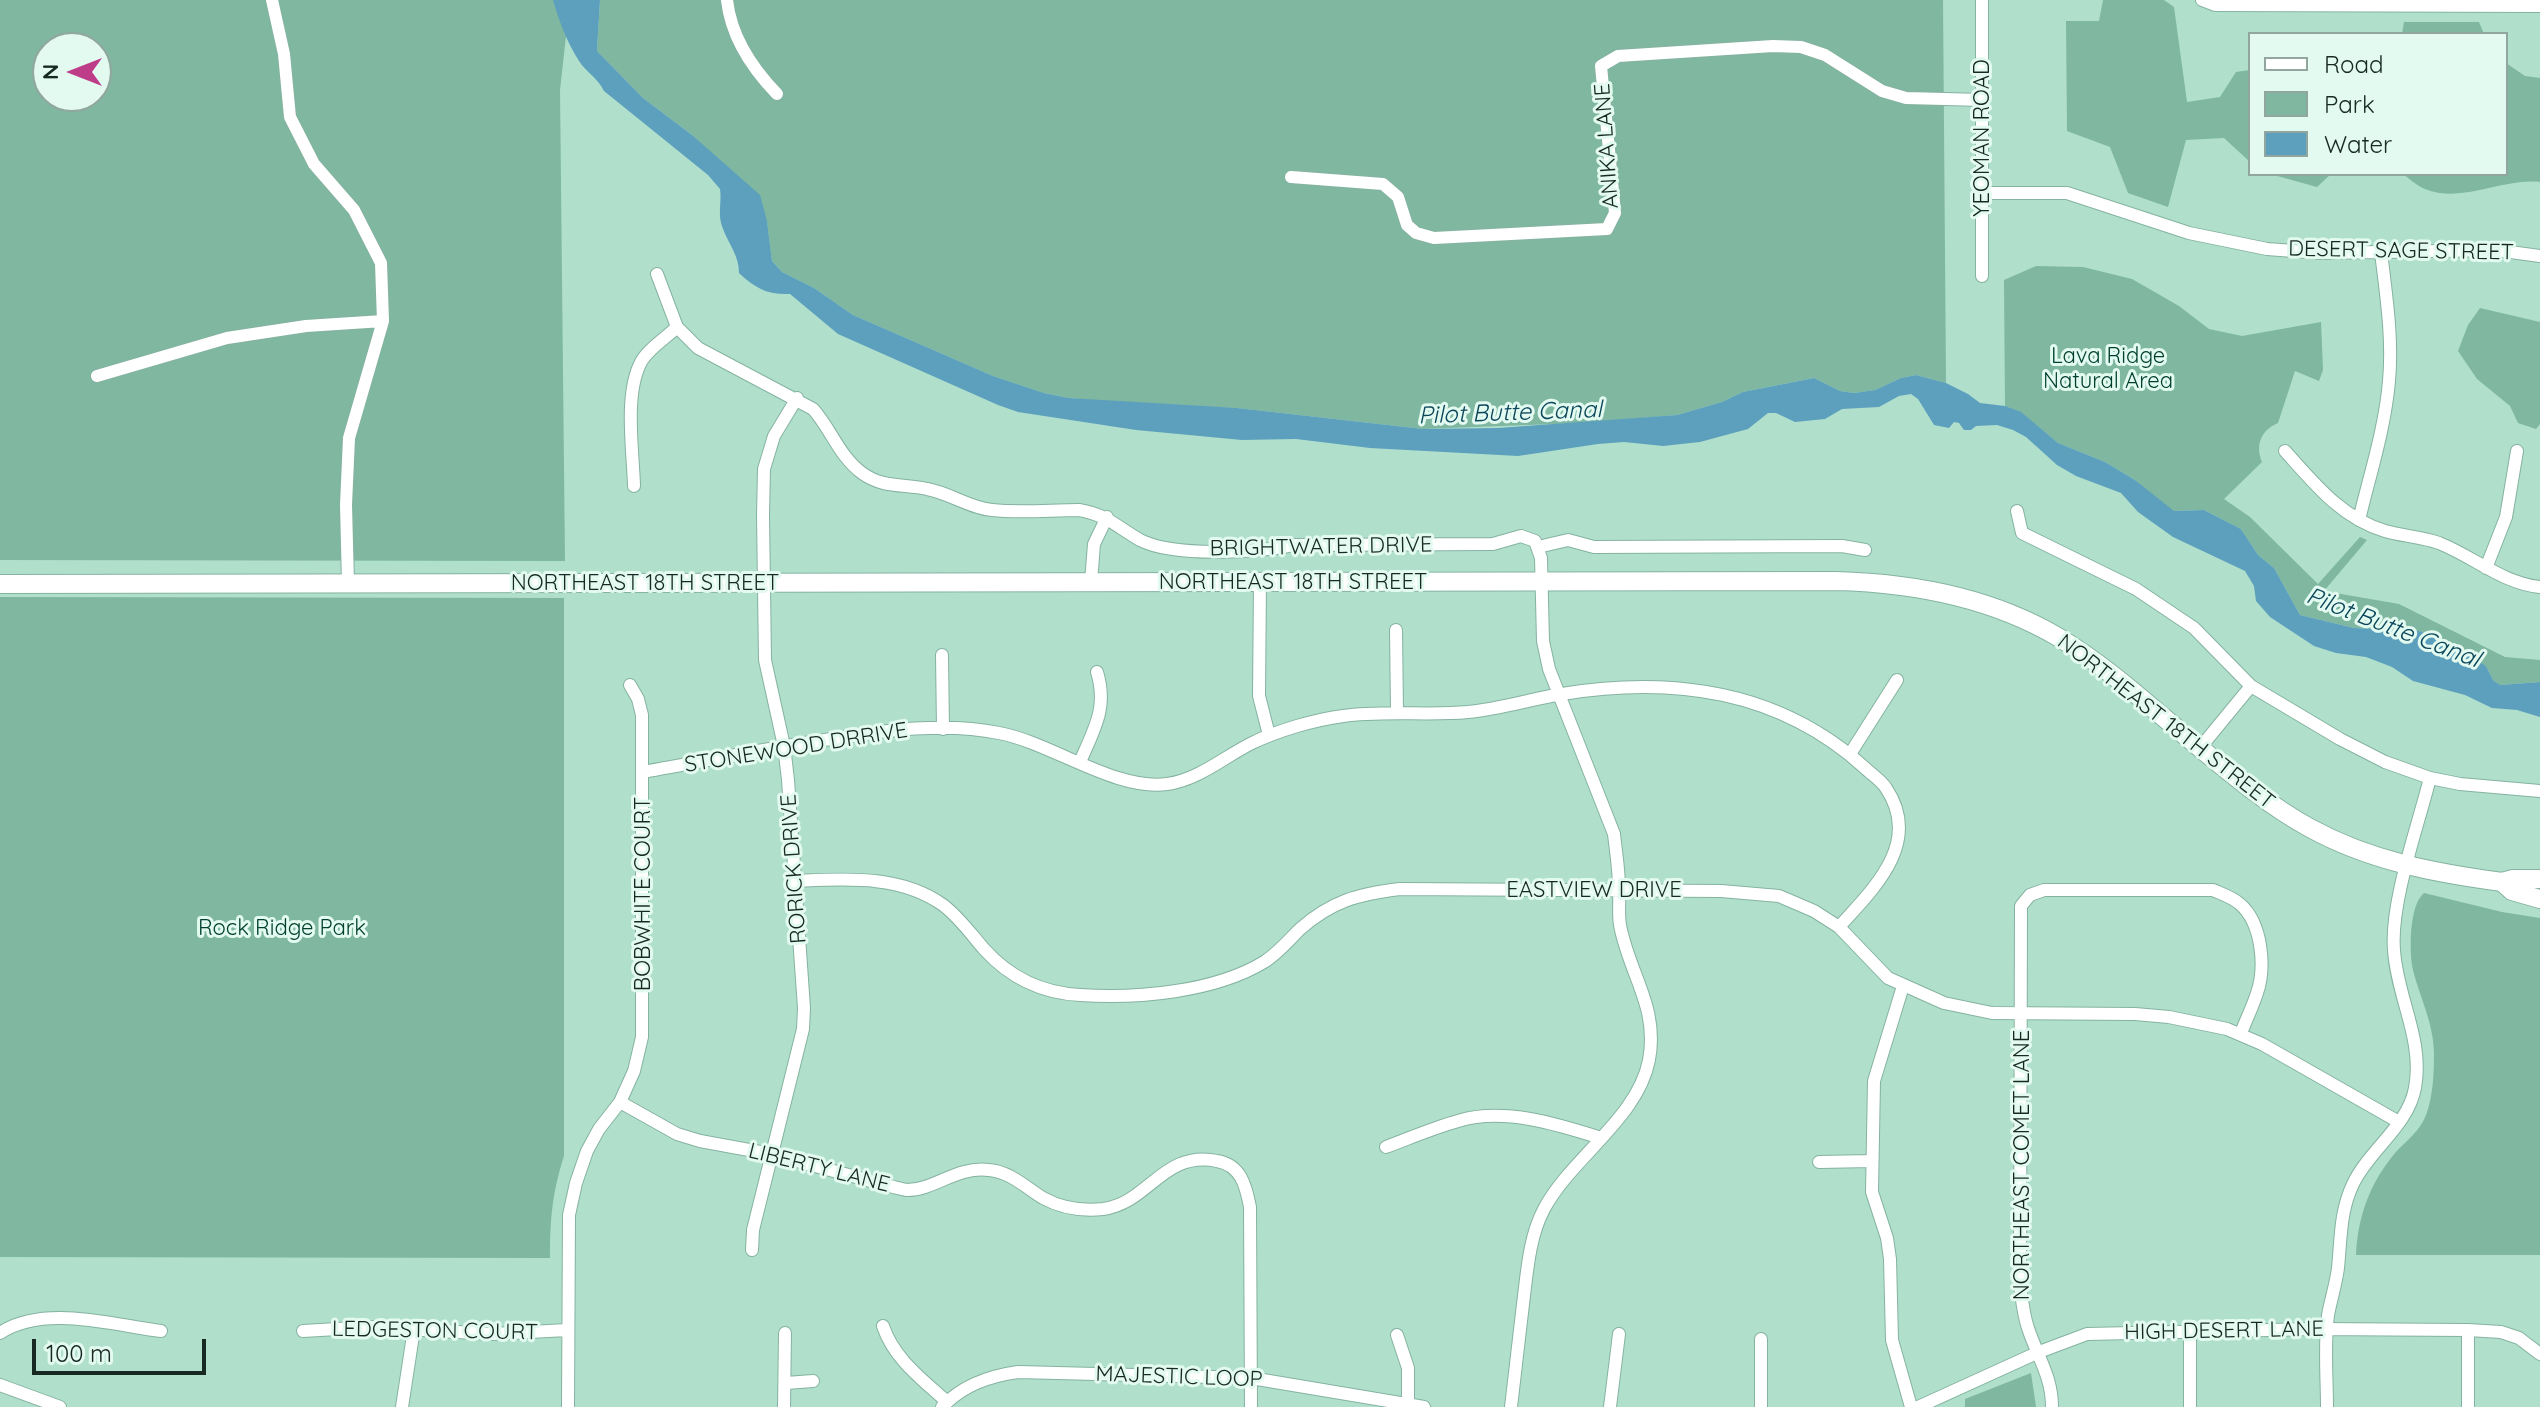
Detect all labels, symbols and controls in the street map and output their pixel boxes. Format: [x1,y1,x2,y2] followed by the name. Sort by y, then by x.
[32,32,112,112] north arrow
[2248,32,2508,176] legend
[2324,49,2384,79] text: Road
[1969,59,1995,217] street label: YEOMAN ROAD
[36,64,64,80] text: N
[1589,83,1625,209] street label: ANIKA LANE
[2324,89,2375,119] text: Park
[2324,129,2392,159] text: Water
[2288,236,2514,266] street label: DESERT SAGE STREET
[2043,343,2173,394] park label: Lava Ridge Natural Area
[1418,395,1602,431] water label: Pilot Butte Canal
[1209,532,1433,562] street label: BRIGHTWATER DRIVE
[1159,569,1427,595] street label: NORTHEAST 18TH STREET
[511,570,779,596] street label: NORTHEAST 18TH STREET
[2302,582,2484,674] water label: Pilot Butte Canal
[2052,629,2280,815] street label: NORTHEAST 18TH STREET
[683,717,909,779] street label: STONEWOOD DRRIVE
[776,793,812,945] street label: RORICK DRIVE
[630,797,656,991] street label: BOBWHITE COURT
[1506,877,1682,903] street label: EASTVIEW DRIVE
[198,915,366,941] park label: Rock Ridge Park
[2009,1030,2035,1300] street label: NORTHEAST COMET LANE
[746,1138,892,1198] street label: LIBERTY LANE
[332,1316,538,1346] street label: LEDGESTON COURT
[2124,1316,2324,1346] street label: HIGH DESERT LANE
[36,1323,210,1373] scale bar
[46,1338,112,1368] text: 100 m
[1095,1361,1263,1393] street label: MAJESTIC LOOP

